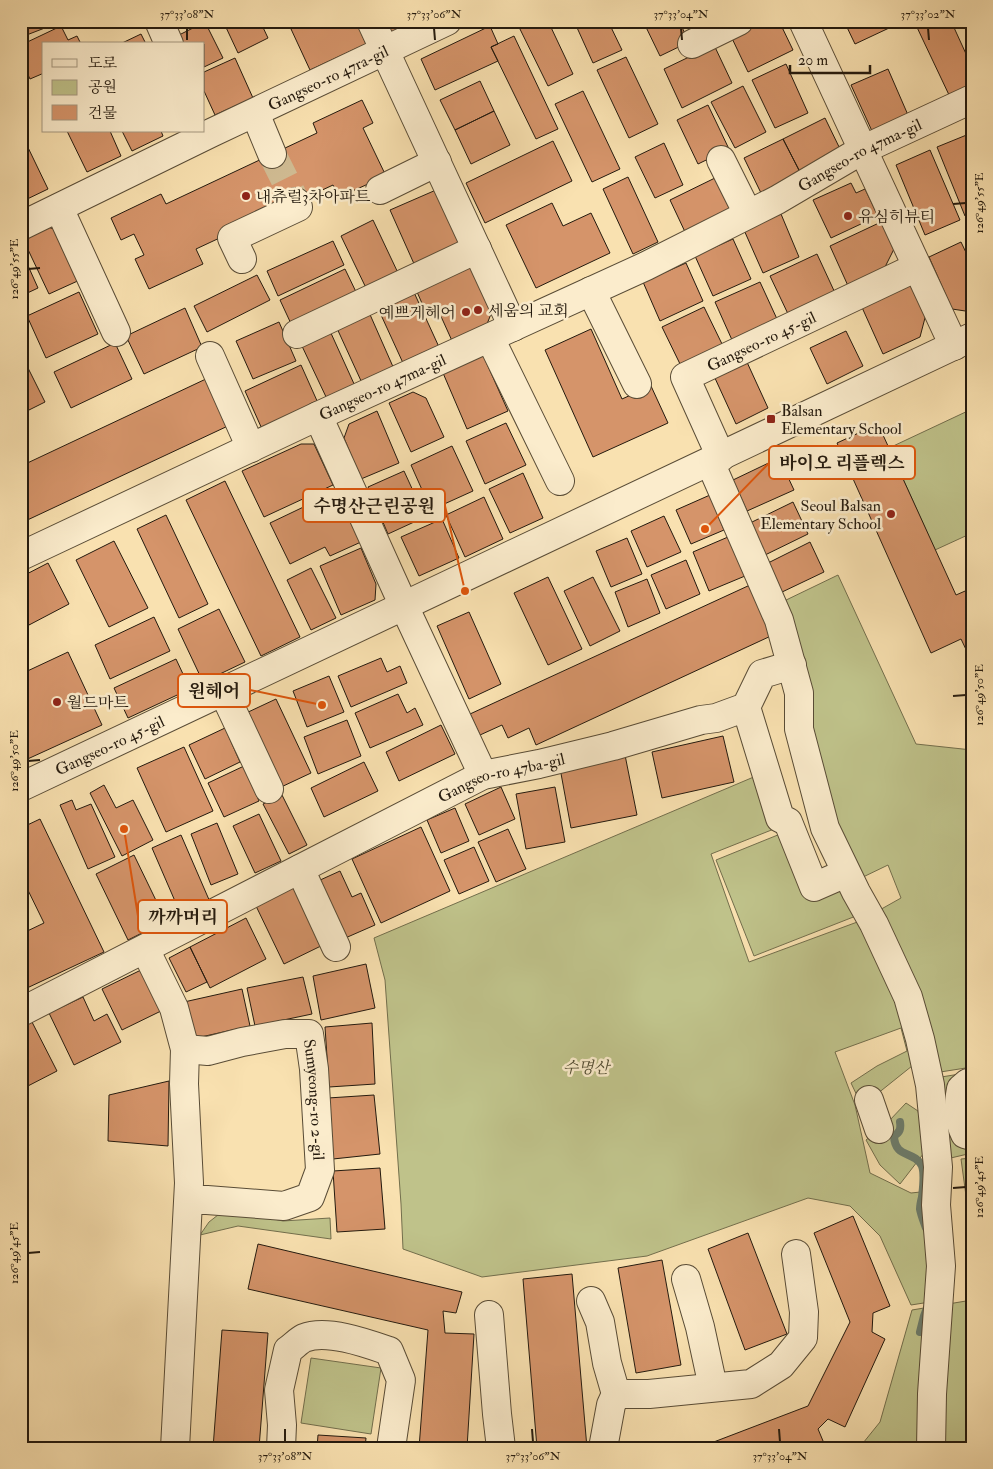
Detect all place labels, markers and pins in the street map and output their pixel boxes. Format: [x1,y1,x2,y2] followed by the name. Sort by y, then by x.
[256,187,371,207] place label: 내츄럴3차아파트
[240,190,252,202] marker: 내츄럴3차아파트
[858,207,935,227] place label: 유심히뷰티
[842,210,854,222] marker: 유심히뷰티
[488,301,569,321] place label: 세움의 교회
[379,303,456,323] place label: 예쁘게헤어
[472,304,484,316] marker: 세움의 교회
[460,306,472,318] marker: 예쁘게헤어
[781,401,902,439] place label: Balsan Elementary School
[765,413,777,425] marker: Balsan Elementary School
[769,446,915,479] callout: 바이오 리플렉스
[303,489,445,522] callout: 수명산근린공원
[760,496,881,534] place label: Seoul Balsan Elementary School
[885,508,897,520] marker: Seoul Balsan Elementary School
[178,674,250,707] callout: 원헤어
[67,693,129,713] place label: 월드마트
[51,696,63,708] marker: 월드마트
[138,900,227,933] callout: 까까머리

